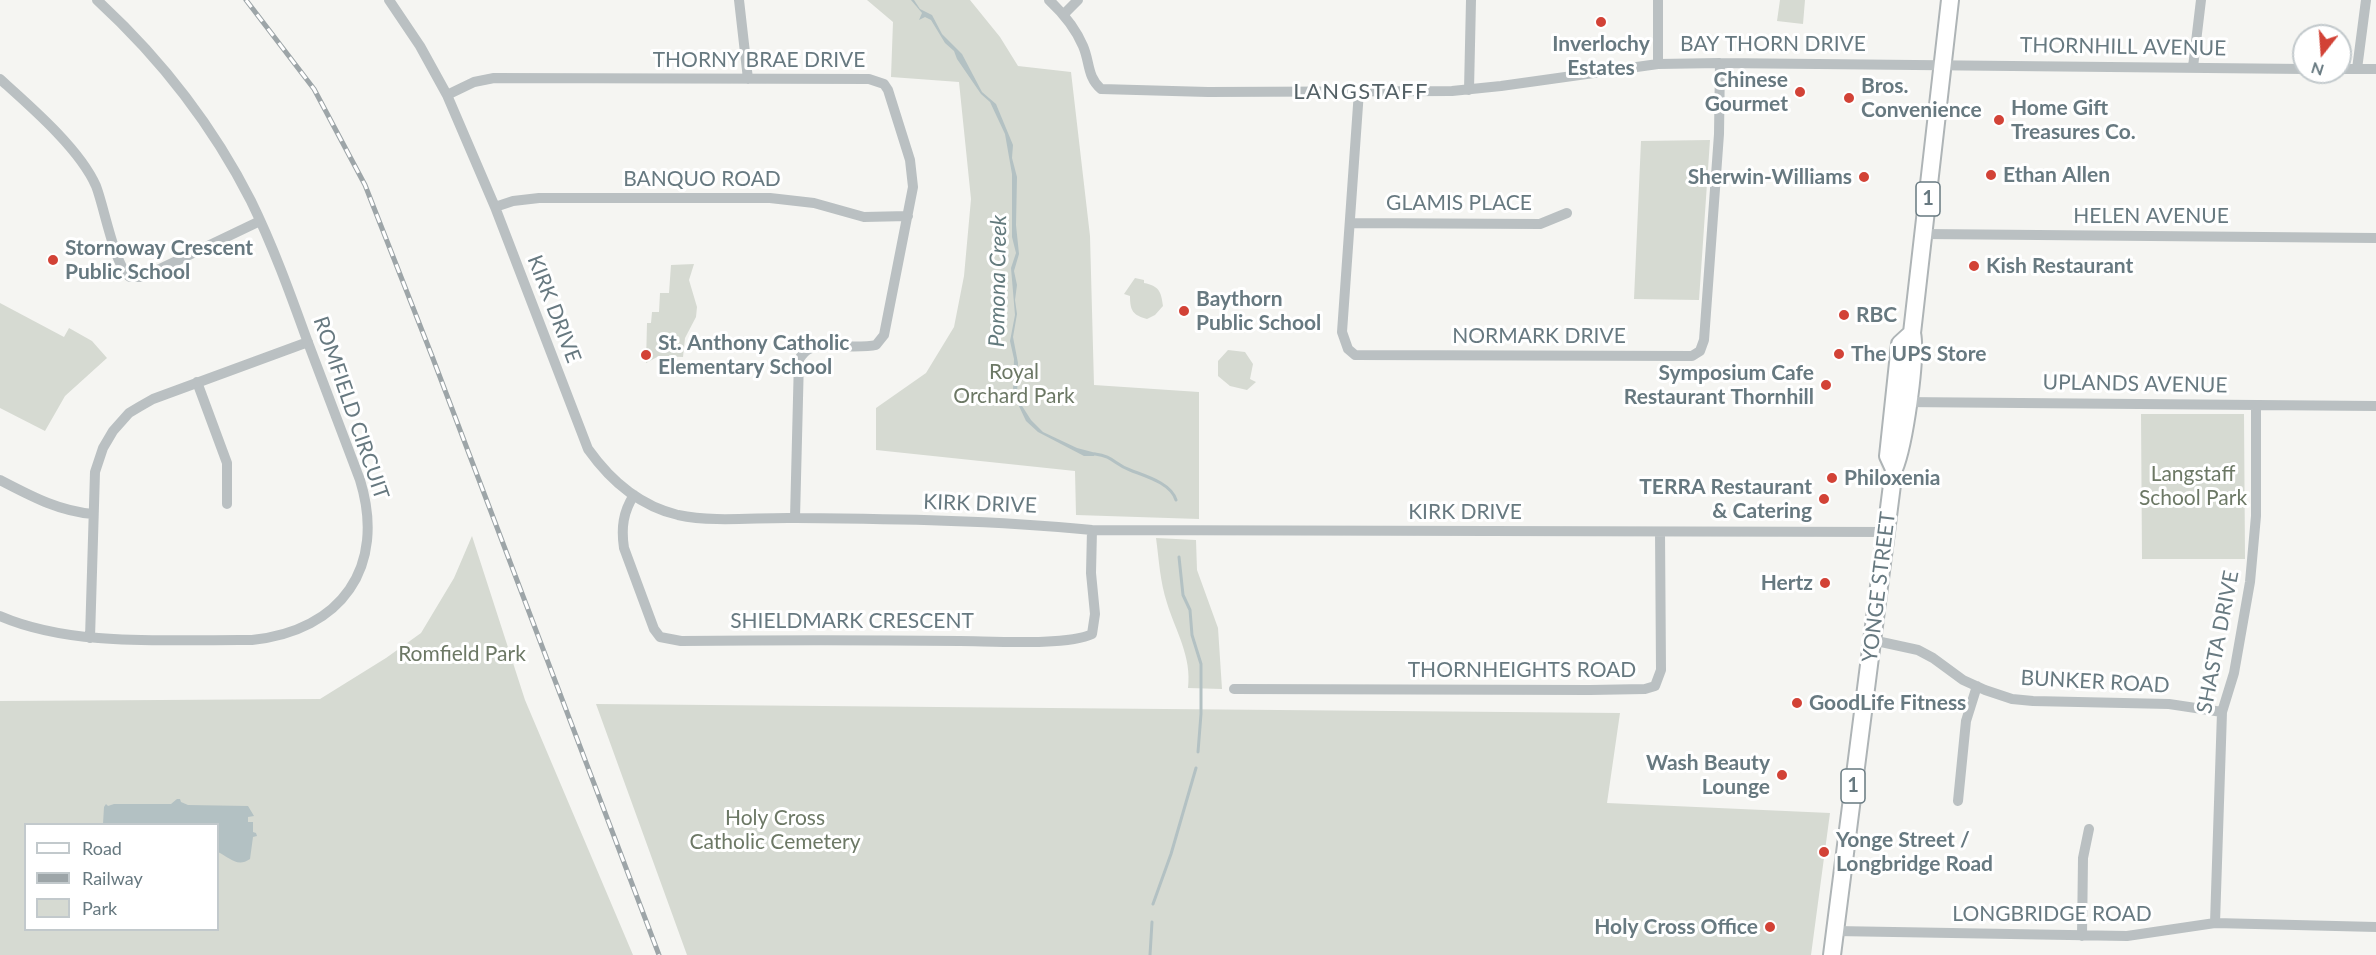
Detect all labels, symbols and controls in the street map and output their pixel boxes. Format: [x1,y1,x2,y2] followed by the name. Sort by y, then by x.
[1594,15,1608,29] marker: Inverlochy Estates
[2292,24,2352,84] north arrow
[1552,31,1650,81] place label: Inverlochy Estates
[1680,31,1866,57] street label: BAY THORN DRIVE
[2020,33,2226,61] street label: THORNHILL AVENUE
[653,47,865,73] street label: THORNY BRAE DRIVE
[2309,59,2326,81] text: N
[1705,67,1788,117] place label: Chinese Gourmet
[1861,73,1982,123] place label: Bros. Convenience
[1293,79,1429,105] district label: LANGSTAFF
[1793,85,1807,99] marker: Chinese Gourmet
[1842,91,1856,105] marker: Bros. Convenience
[2011,95,2136,145] place label: Home Gift Treasures Co.
[1992,113,2006,127] marker: Home Gift Treasures Co.
[2003,162,2110,188] place label: Ethan Allen
[1688,164,1852,190] place label: Sherwin-Williams
[623,166,781,192] street label: BANQUO ROAD
[1984,168,1998,182] marker: Ethan Allen
[1857,170,1871,184] marker: Sherwin-Williams
[1916,182,1940,216] road number: 1
[1386,190,1532,216] street label: GLAMIS PLACE
[2073,203,2229,229] street label: HELEN AVENUE
[984,215,1012,347] water label: Pomona Creek
[65,235,253,285] place label: Stornoway Crescent Public School
[522,251,586,367] street label: KIRK DRIVE
[46,253,60,267] marker: Stornoway Crescent Public School
[1986,253,2133,279] place label: Kish Restaurant
[1967,259,1981,273] marker: Kish Restaurant
[1196,286,1321,336] place label: Baythorn Public School
[1856,302,1897,328] place label: RBC
[1177,304,1191,318] marker: Baythorn Public School
[1837,308,1851,322] marker: RBC
[308,313,394,503] street label: ROMFIELD CIRCUIT
[1452,323,1626,349] street label: NORMARK DRIVE
[658,330,849,380] place label: St. Anthony Catholic Elementary School
[1851,341,1986,367] place label: The UPS Store
[1832,347,1846,361] marker: The UPS Store
[639,348,653,362] marker: St. Anthony Catholic Elementary School
[953,359,1075,409] park label: Royal Orchard Park
[1624,360,1814,410] place label: Symposium Cafe Restaurant Thornhill
[2042,370,2228,398] street label: UPLANDS AVENUE
[1819,378,1833,392] marker: Symposium Cafe Restaurant Thornhill
[2139,461,2247,511] park label: Langstaff School Park
[1844,465,1940,491] place label: Philoxenia
[1825,471,1839,485] marker: Philoxenia
[1639,474,1812,524] place label: TERRA Restaurant & Catering
[923,489,1037,519] street label: KIRK DRIVE
[1817,492,1831,506] marker: TERRA Restaurant & Catering
[1408,499,1522,525] street label: KIRK DRIVE
[1857,510,1901,664] street label: YONGE STREET
[2192,568,2244,716] street label: SHASTA DRIVE
[1761,570,1813,596] place label: Hertz
[1818,576,1832,590] marker: Hertz
[730,608,974,634] street label: SHIELDMARK CRESCENT
[398,641,526,667] park label: Romfield Park
[1408,657,1636,683] street label: THORNHEIGHTS ROAD
[2020,666,2170,698] street label: BUNKER ROAD
[1809,690,1966,716] place label: GoodLife Fitness
[1790,696,1804,710] marker: GoodLife Fitness
[1646,750,1770,800] place label: Wash Beauty Lounge
[1775,768,1789,782] marker: Wash Beauty Lounge
[1841,769,1865,803] road number: 1
[689,805,861,855] park label: Holy Cross Catholic Cemetery
[24,823,219,931] legend
[1836,827,1993,877] place label: Yonge Street / Longbridge Road
[82,837,122,859] text: Road
[1817,845,1831,859] marker: Yonge Street / Longbridge Road
[82,867,143,889] text: Railway
[82,897,117,919] text: Park
[1952,901,2152,927] street label: LONGBRIDGE ROAD
[1594,914,1758,940] place label: Holy Cross Office
[1763,920,1777,934] marker: Holy Cross Office

